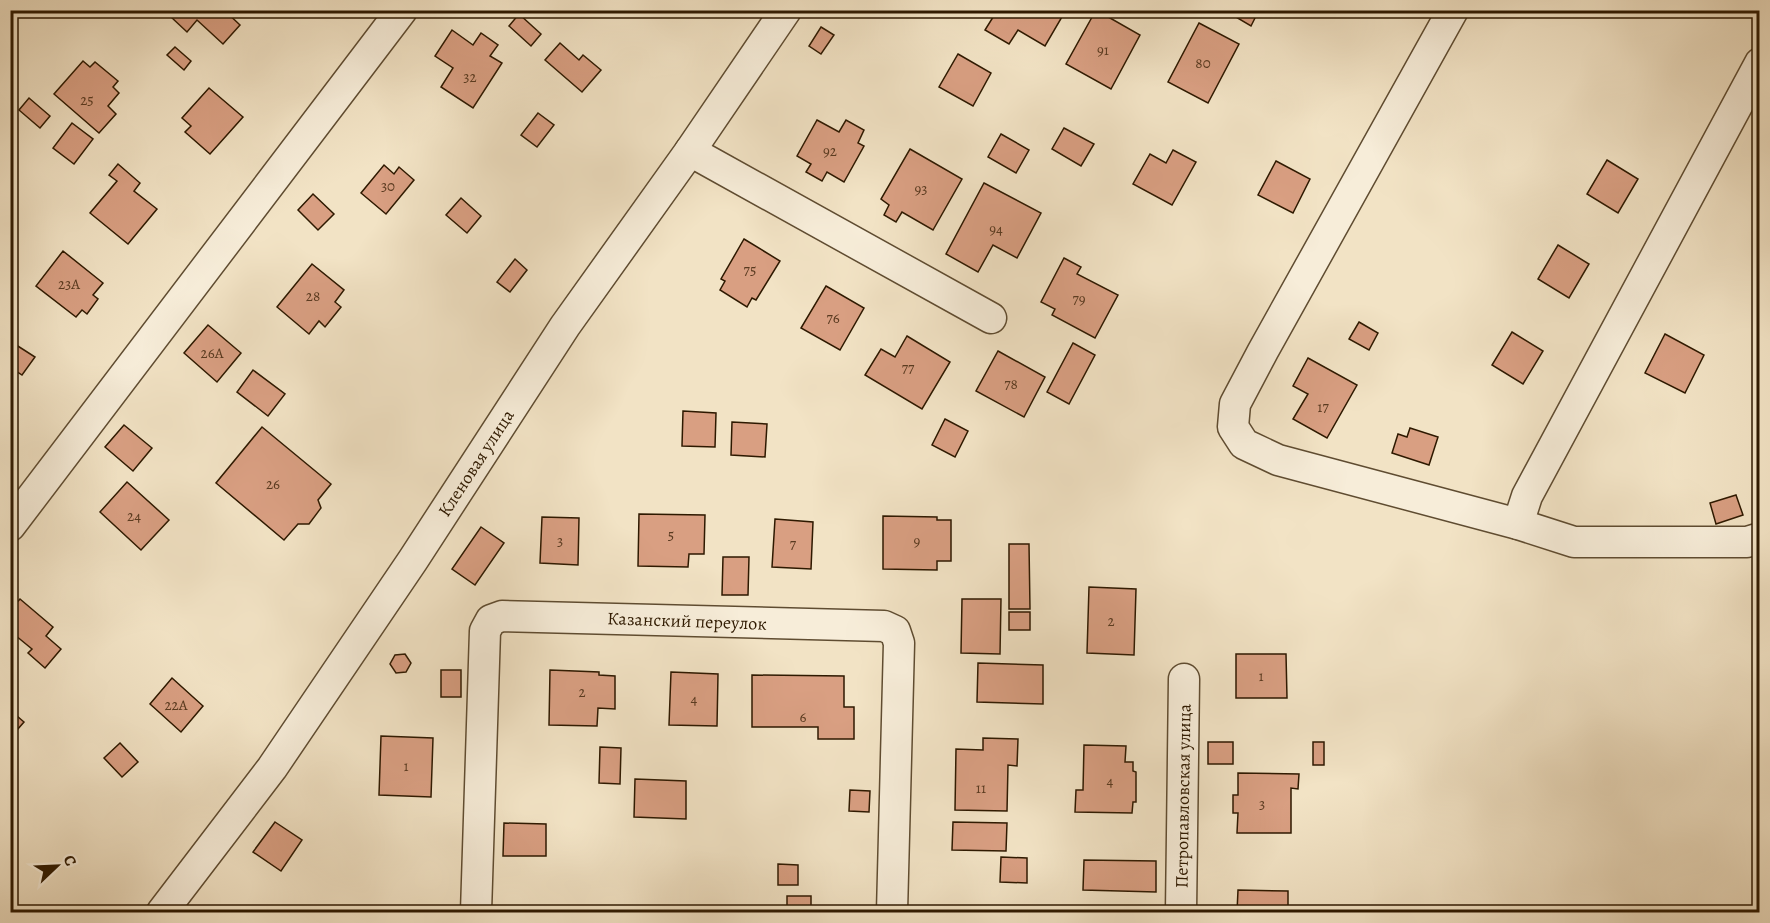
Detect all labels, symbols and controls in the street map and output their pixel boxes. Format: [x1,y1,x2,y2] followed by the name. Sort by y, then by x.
[1097,40,1109,60] house number: 91
[1195,53,1211,73] house number: 80
[463,67,477,87] house number: 32
[80,90,94,110] house number: 25
[823,141,837,161] house number: 92
[381,176,395,196] house number: 30
[914,179,928,199] house number: 93
[989,219,1003,239] house number: 94
[744,260,756,280] house number: 75
[58,274,80,294] house number: 23А
[306,286,320,306] house number: 28
[1072,289,1086,309] house number: 79
[826,308,840,328] house number: 76
[201,343,224,363] house number: 26А
[902,358,915,378] house number: 77
[1004,374,1018,394] house number: 78
[1317,397,1329,417] house number: 17
[432,404,520,521] street label: Кленовая улица
[266,474,280,494] house number: 26
[127,506,141,526] house number: 24
[668,525,674,545] house number: 5
[557,531,563,551] house number: 3
[914,531,921,551] house number: 9
[790,534,797,554] house number: 7
[607,606,767,636] street label: Казанский переулок
[1107,611,1115,631] house number: 2
[1258,666,1264,686] house number: 1
[578,682,586,702] house number: 2
[691,689,698,709] house number: 4
[164,695,188,715] house number: 22А
[1169,703,1197,888] street label: Петропавловская улица
[800,707,807,727] house number: 6
[403,756,409,776] house number: 1
[1107,771,1114,791] house number: 4
[976,778,986,798] house number: 11
[1259,794,1265,814] house number: 3
[27,836,87,896] north arrow
[58,852,82,869] text: С

